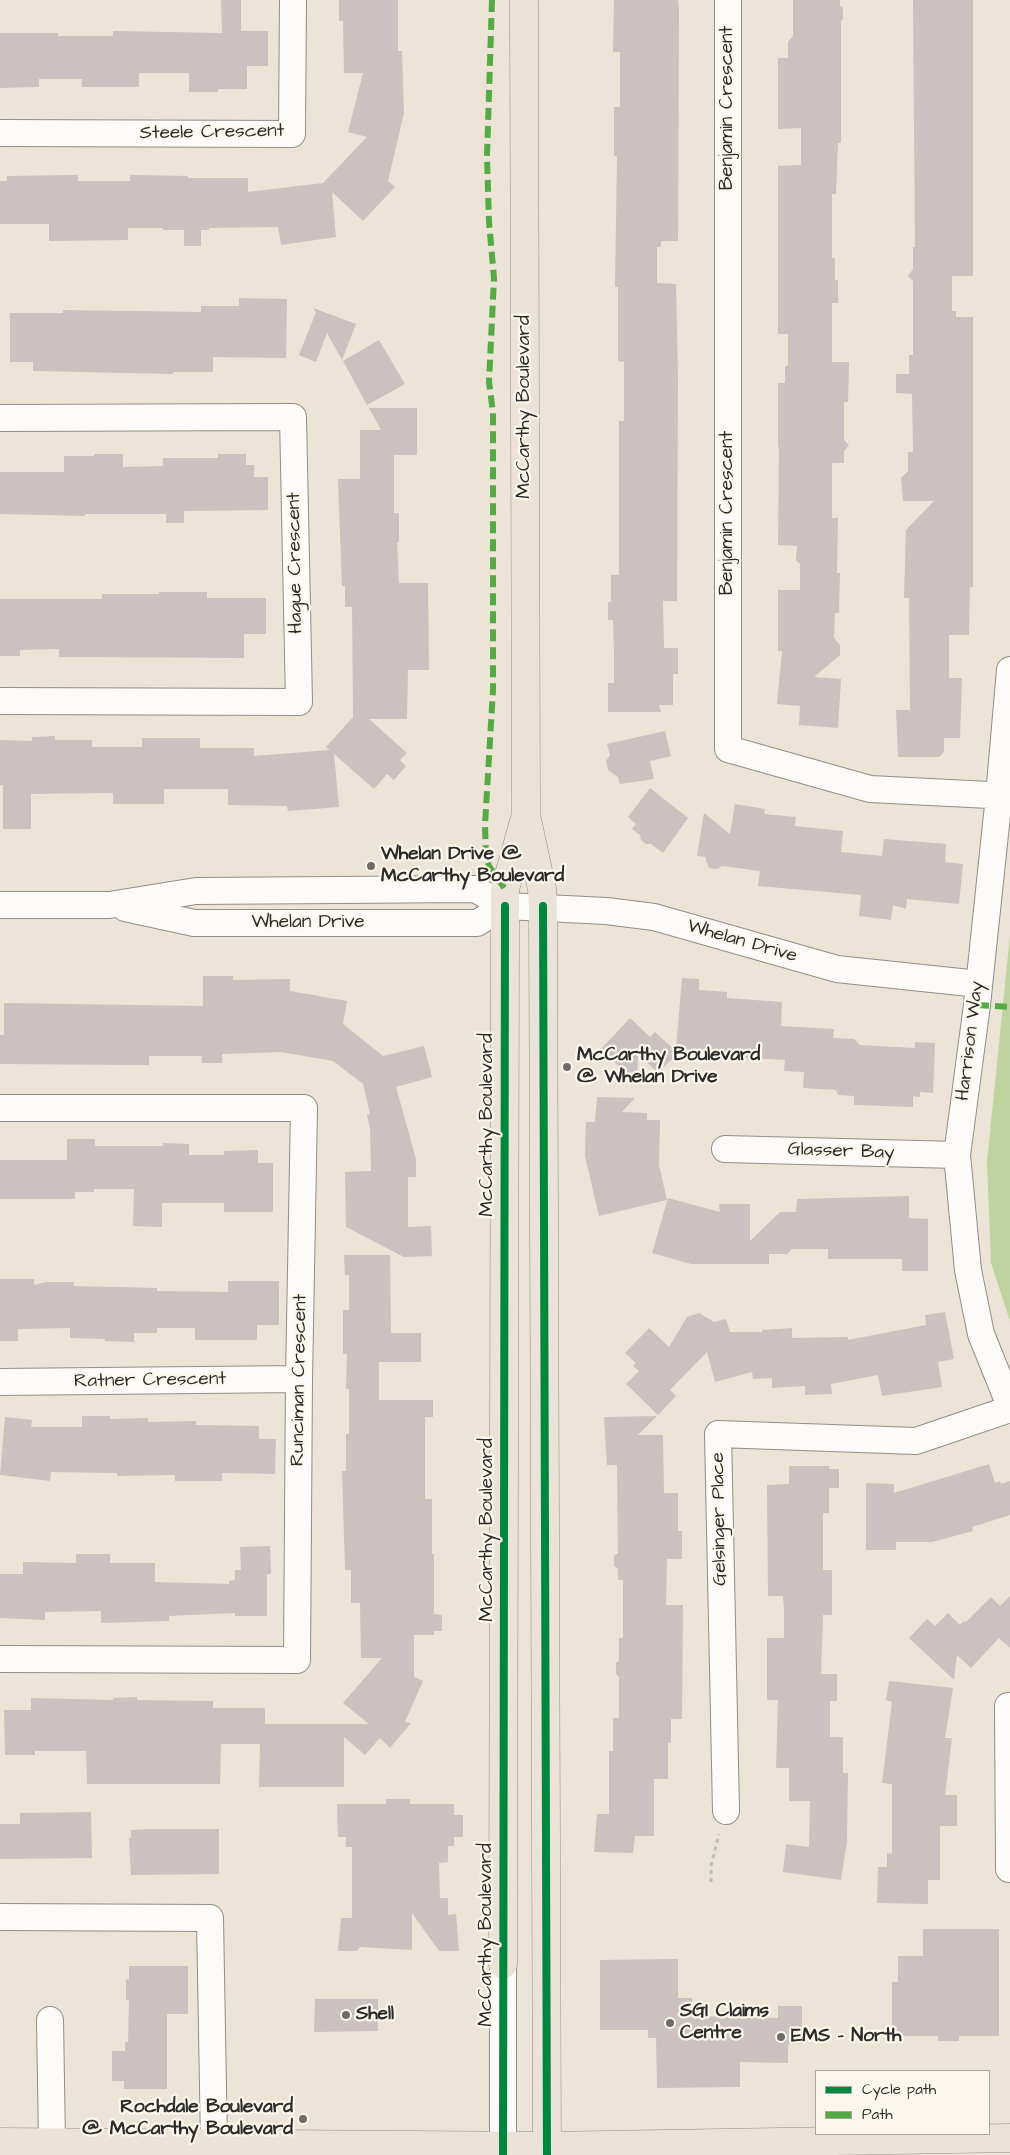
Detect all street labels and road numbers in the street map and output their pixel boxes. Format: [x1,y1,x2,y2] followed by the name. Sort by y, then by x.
[717,26,739,190] street label: Benjamin Crescent
[140,120,284,146] street label: Steele Crescent
[514,315,536,499] street label: McCarthy Boulevard
[717,431,739,595] street label: Benjamin Crescent
[283,492,309,634] street label: Hague Crescent
[251,912,365,934] street label: Whelan Drive
[684,915,800,969] street label: Whelan Drive
[952,980,990,1102] street label: Harrison Way
[477,1033,499,1217] street label: McCarthy Boulevard
[787,1139,895,1165] street label: Glasser Bay
[287,1294,313,1466] street label: Runciman Crescent
[74,1368,226,1394] street label: Ratner Crescent
[477,1438,499,1622] street label: McCarthy Boulevard
[707,1452,733,1586] street label: Gelsinger Place
[476,1843,498,2027] street label: McCarthy Boulevard

